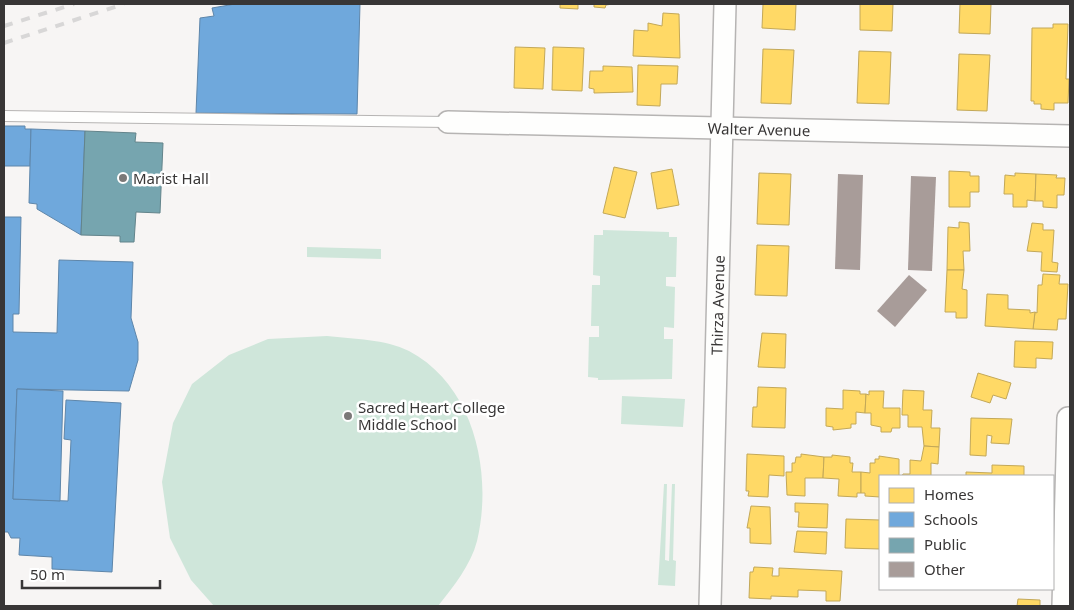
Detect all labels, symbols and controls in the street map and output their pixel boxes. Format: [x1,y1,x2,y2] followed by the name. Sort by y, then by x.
[707,118,810,140] street label: Walter Avenue
[133,168,209,188] place label: Marist Hall
[117,172,129,184] marker: Marist Hall
[706,255,729,355] street label: Thirza Avenue
[358,397,505,434] place label: Sacred Heart College Middle School
[342,410,354,422] marker: Sacred Heart College Middle School
[879,475,1054,590] legend
[924,484,974,504] text: Homes
[924,509,978,529] text: Schools
[924,534,967,554] text: Public
[22,558,160,590] scale bar
[924,559,965,579] text: Other
[30,564,65,584] text: 50 m

